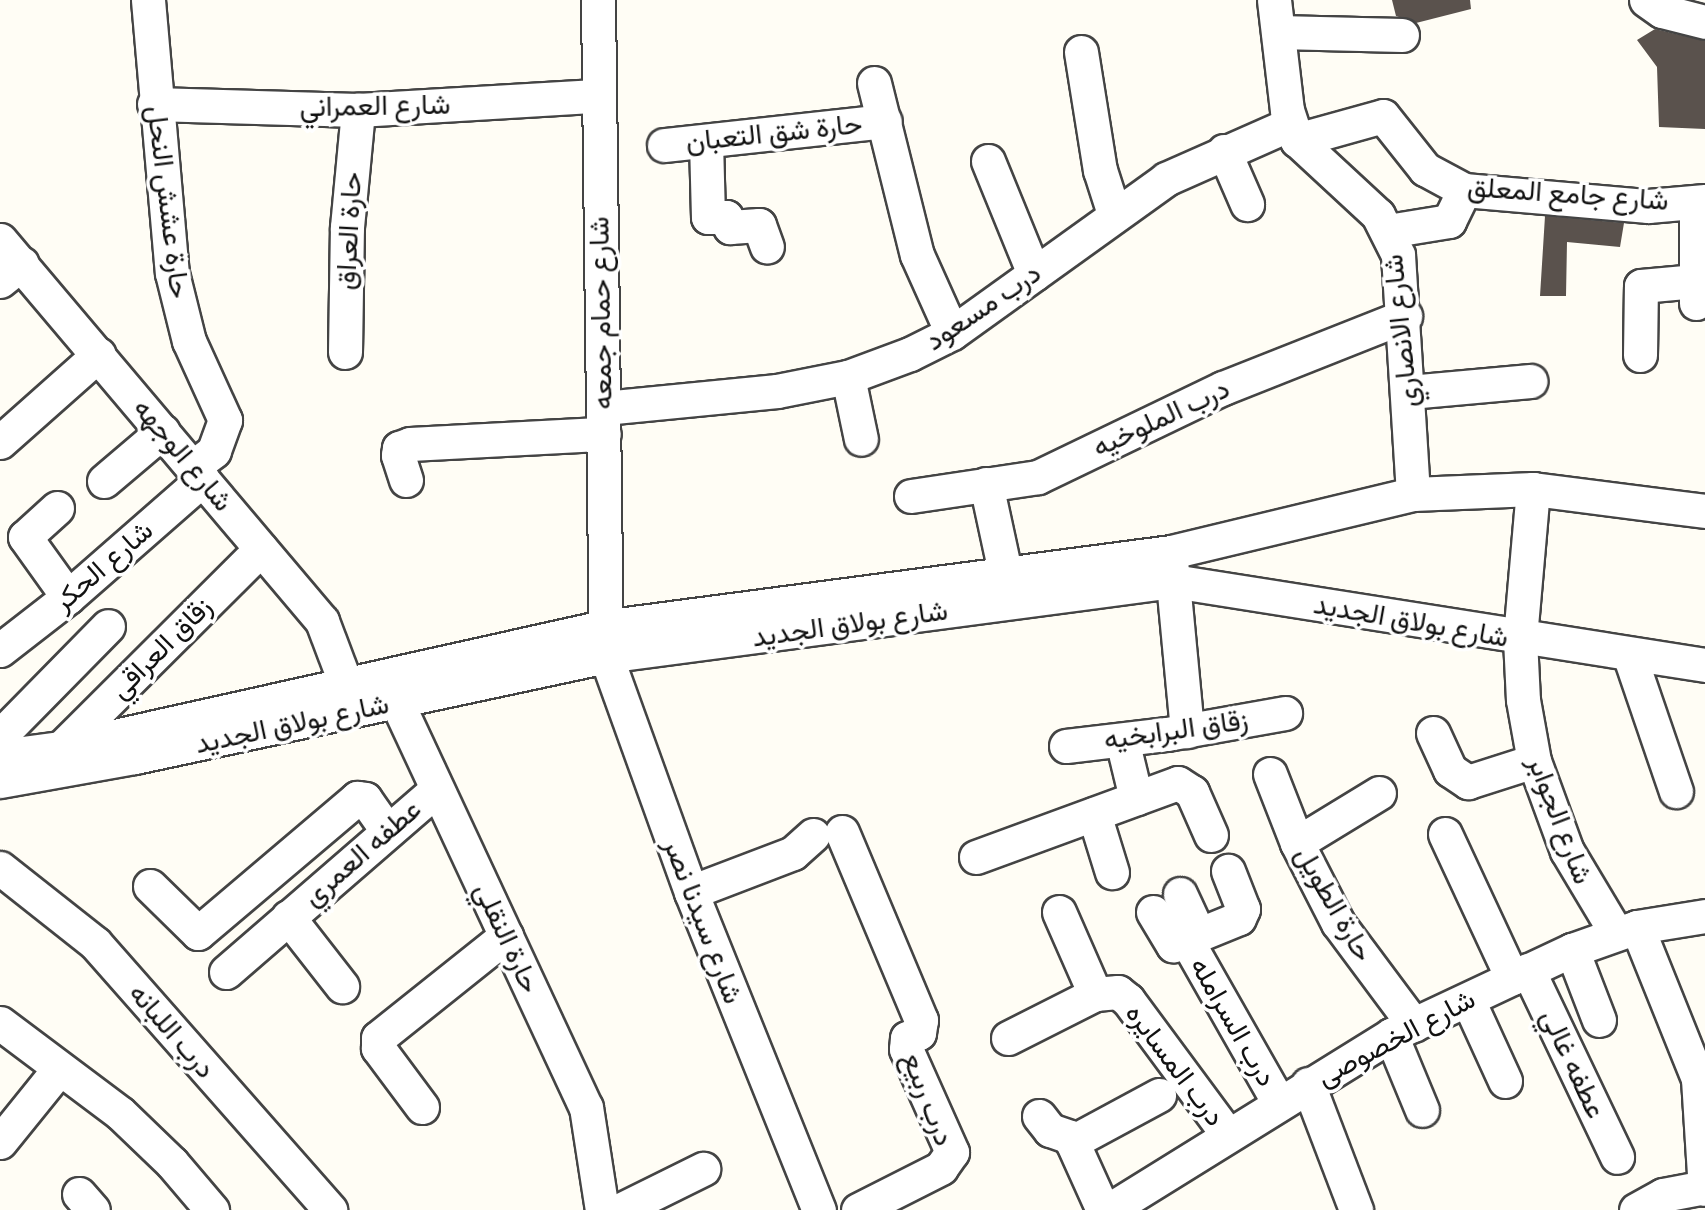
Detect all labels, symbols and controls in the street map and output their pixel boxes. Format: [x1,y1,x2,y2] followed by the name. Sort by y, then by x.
[299,88,451,124] street label: شارع العمراني
[140,104,196,300] street label: حارة عشش النحل
[684,107,864,159] street label: حارة شق التعبان
[1466,170,1670,218] street label: شارع جامع المعلق
[329,171,369,291] street label: حارة العراق
[583,216,619,410] street label: شارع حمام جمعه
[1376,253,1426,409] street label: شارع الانصاري
[919,256,1047,358] street label: درب مسعود
[1087,372,1235,464] street label: درب الملوخيه
[126,392,240,518] street label: شارع الوجهه
[46,513,160,619] street label: شارع الحكر
[1311,587,1511,655] street label: شارع بولاق الجديد
[103,590,219,706] street label: زقاق العراقي
[750,594,950,654] street label: شارع بولاق الجديد
[192,687,392,761] street label: شارع بولاق الجديد
[1102,703,1250,757] street label: زقاق البرابخيه
[1520,751,1600,889] street label: شارع الجوابر
[296,793,428,913] street label: عطفه العمري
[656,834,750,1008] street label: شارع سيدنا نصر
[1288,841,1380,967] street label: حارة الطويل
[467,877,547,999] street label: حارة النقلي
[1183,951,1283,1093] street label: درب السرامله
[122,977,222,1085] street label: درب اللبانه
[1311,982,1481,1094] street label: شارع الخصوصى
[1118,997,1232,1133] street label: درب المسايره
[1533,1004,1613,1124] street label: عطفه غالي
[895,1048,961,1150] street label: درب ربيع

